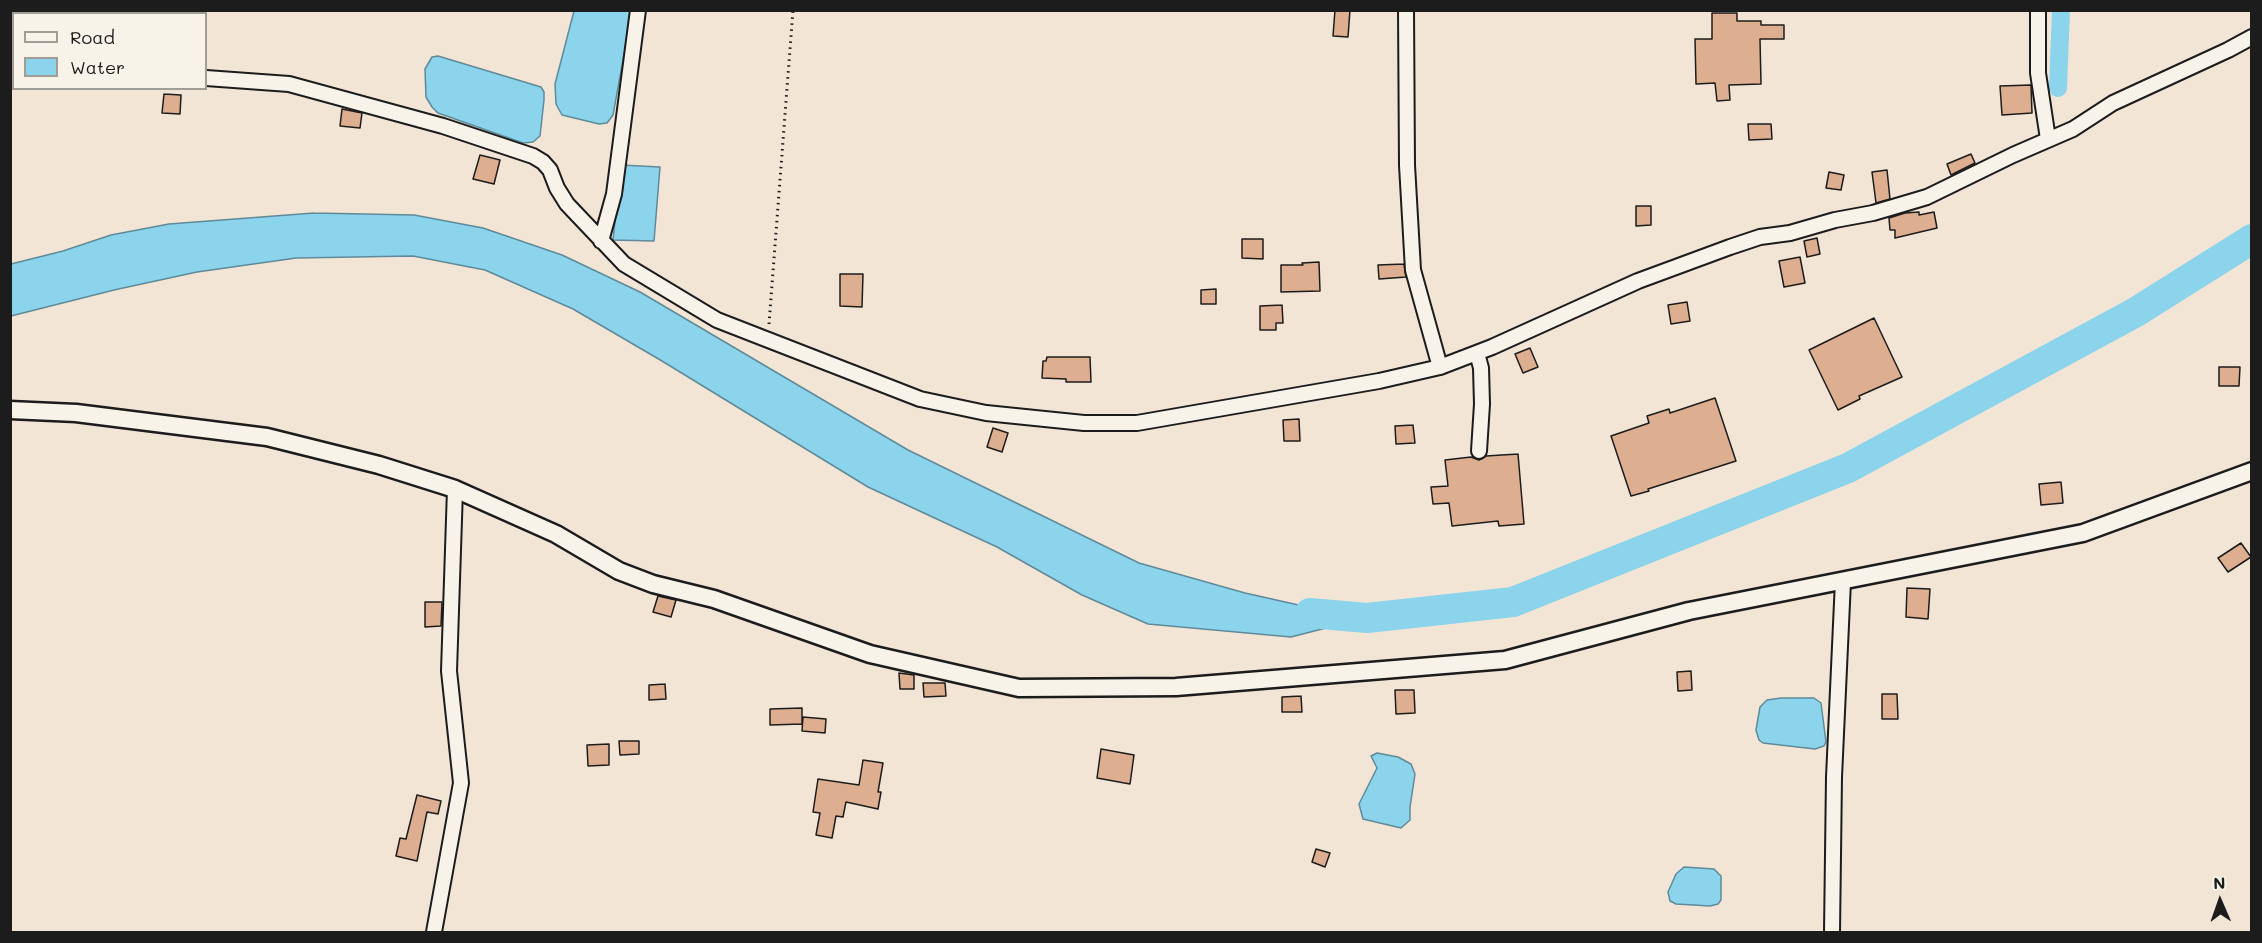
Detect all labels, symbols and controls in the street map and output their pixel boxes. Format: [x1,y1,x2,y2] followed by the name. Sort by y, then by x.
[12,12,207,90] legend
[70,25,115,49] text: Road
[70,55,125,79] text: Water
[2190,871,2250,931] north arrow
[2213,872,2226,893] text: N

